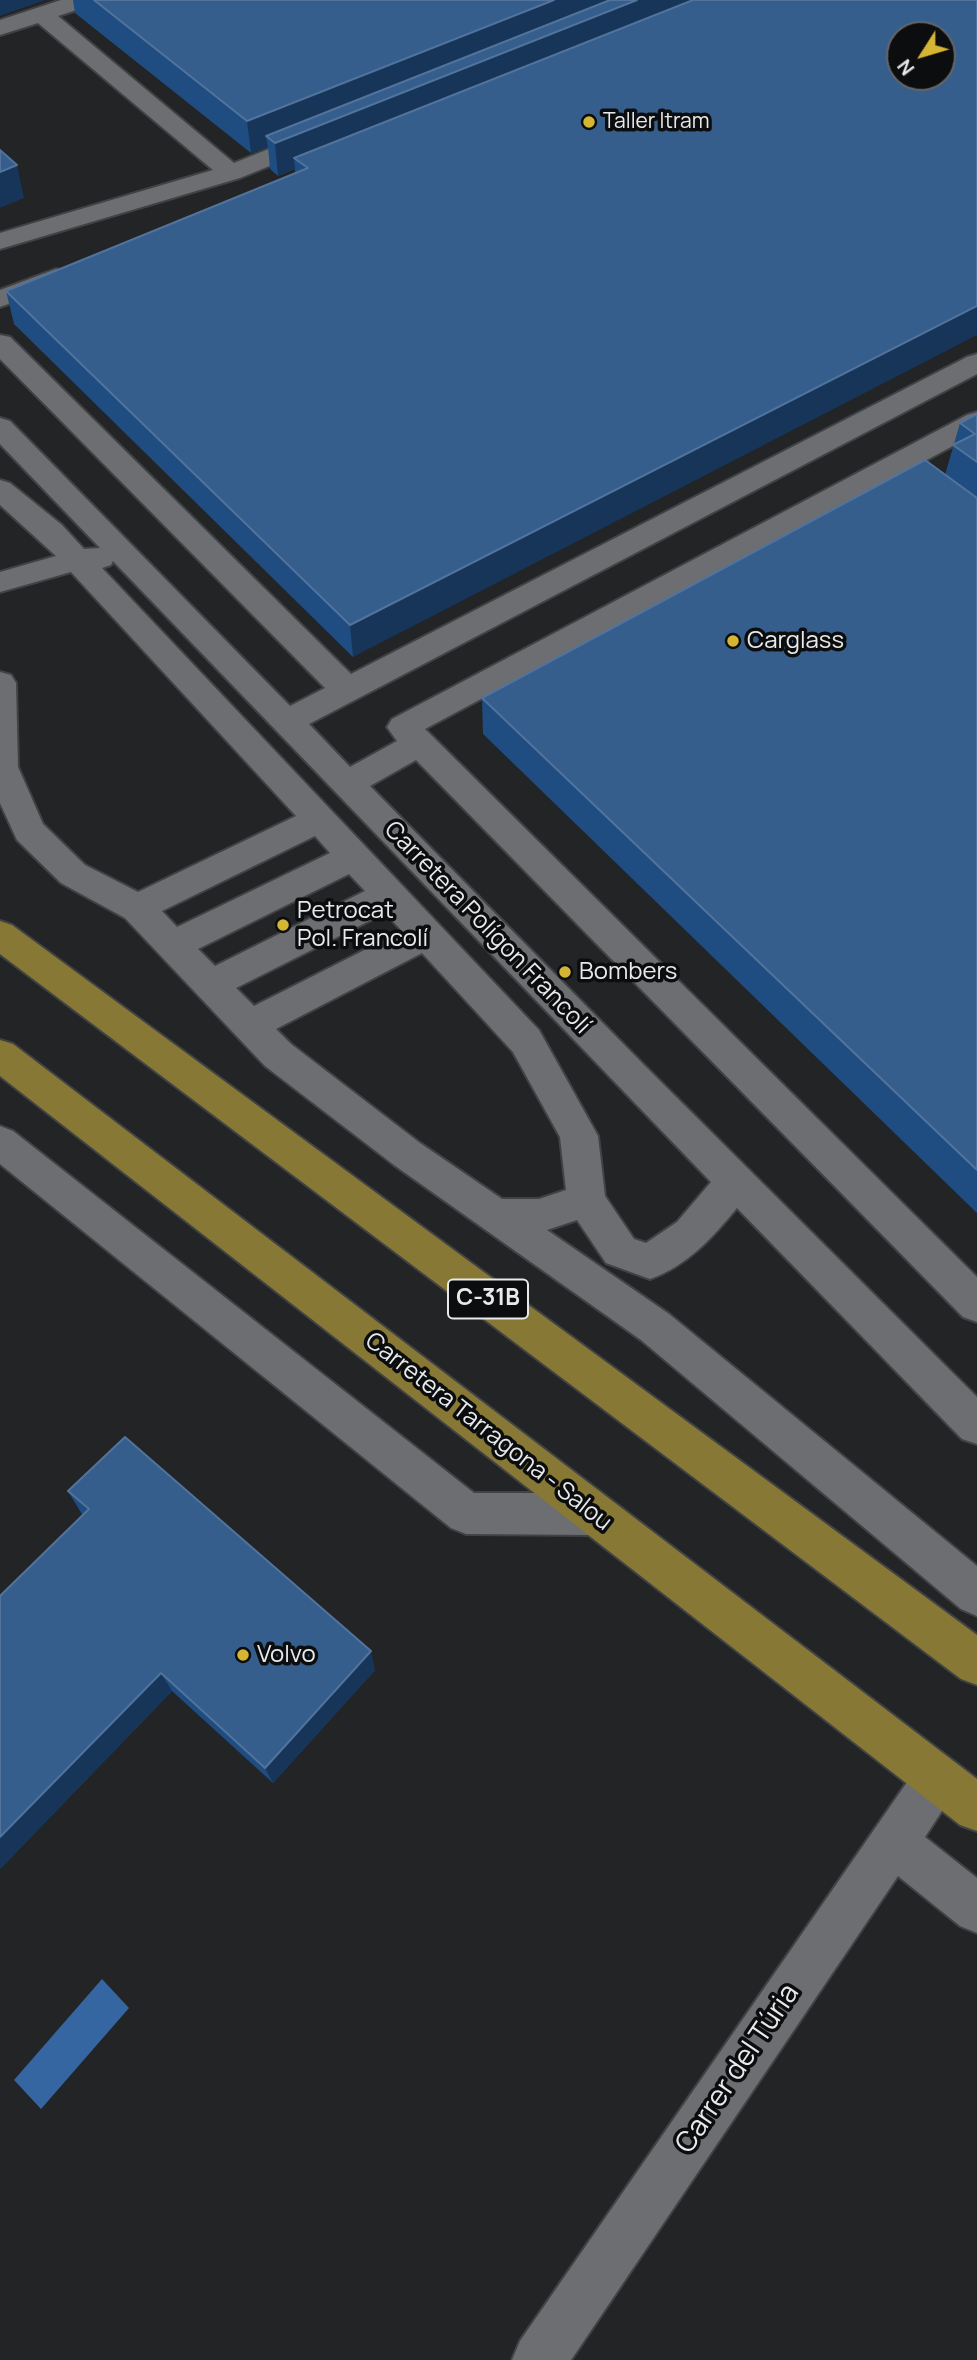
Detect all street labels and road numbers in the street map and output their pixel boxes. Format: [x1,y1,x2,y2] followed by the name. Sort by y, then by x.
[378,816,596,1040] street label: Carretera Polígon Francolí
[448,1280,528,1318] road number: C-31B
[359,1327,617,1537] street label: Carretera Tarragona - Salou
[669,1978,807,2160] street label: Carrer del Túria

